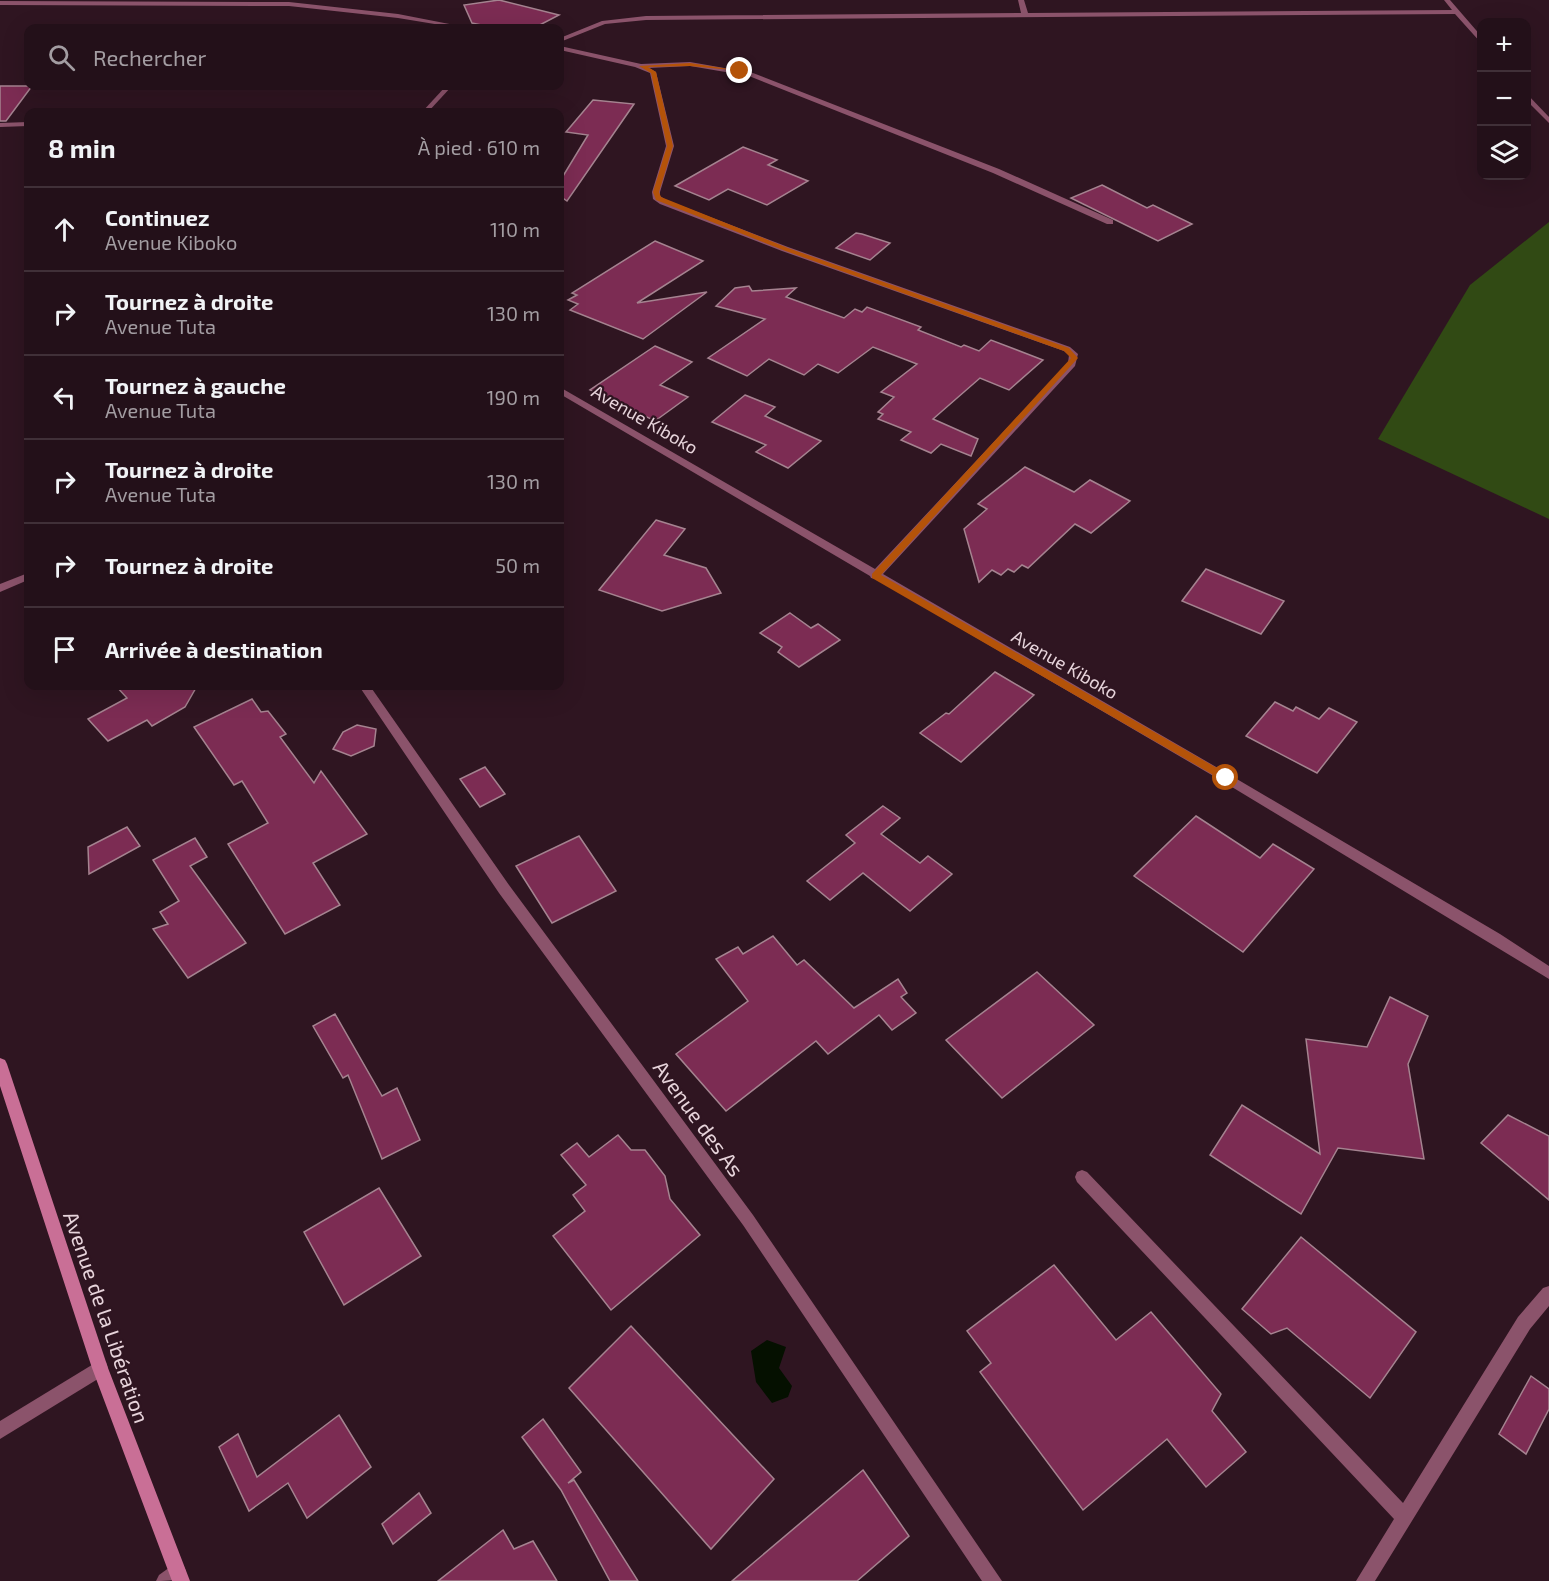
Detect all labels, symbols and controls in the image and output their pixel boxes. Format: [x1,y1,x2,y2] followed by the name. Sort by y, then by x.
[1477,18,1531,180] map controls
[1477,18,1531,72] button: +
[24,24,564,90] search box
[45,41,78,74] icon: search
[93,44,206,70] text: Rechercher
[726,57,752,83] route end
[1477,72,1531,126] button: −
[1477,126,1531,180] button: layers
[48,132,116,163] text: 8 min
[418,135,540,159] text: À pied · 610 m
[105,204,209,230] text: Continuez
[48,213,81,246] icon: ahead
[490,217,540,241] text: 110 m
[105,230,237,254] text: Avenue Kiboko
[105,288,274,314] text: Tournez à droite
[48,297,81,330] icon: right
[487,301,540,325] text: 130 m
[105,314,216,338] text: Avenue Tuta
[105,372,286,398] text: Tournez à gauche
[588,380,702,458] street label: Avenue Kiboko
[48,381,81,414] icon: left
[487,385,540,409] text: 190 m
[105,398,216,422] text: Avenue Tuta
[105,456,274,482] text: Tournez à droite
[48,465,81,498] icon: right
[487,469,540,493] text: 130 m
[105,482,216,506] text: Avenue Tuta
[48,549,81,582] icon: right
[105,552,274,578] text: Tournez à droite
[495,553,540,577] text: 50 m
[1008,625,1122,703] street label: Avenue Kiboko
[48,633,81,666] icon: arrive
[105,636,323,662] text: Arrivée à destination
[1212,764,1238,790] route start
[649,1055,749,1181] street label: Avenue des As
[59,1208,155,1426] street label: Avenue de la Libération

